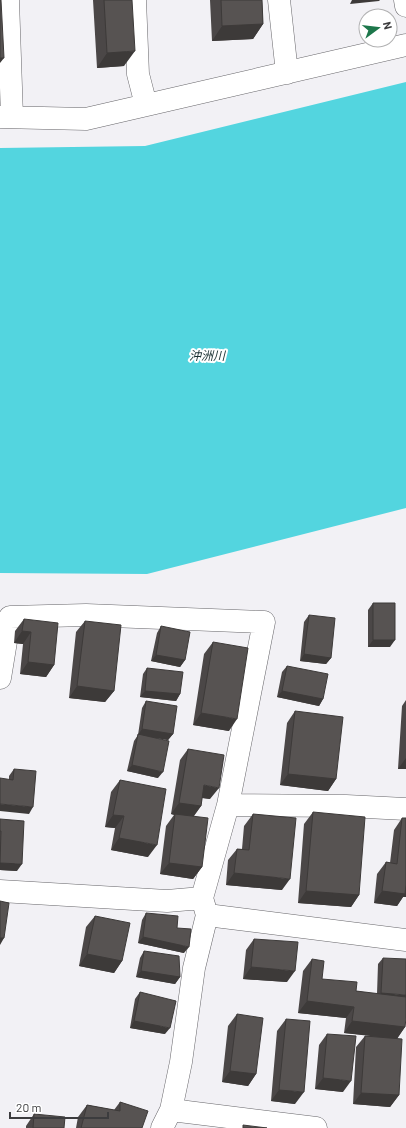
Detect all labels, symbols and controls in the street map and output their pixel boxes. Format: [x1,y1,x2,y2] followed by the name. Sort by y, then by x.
[358,8,398,48] north arrow
[381,20,395,31] text: N
[189,348,227,362] water label: 沖洲川
[10,1094,108,1120] scale bar
[16,1100,42,1114] text: 20 m

